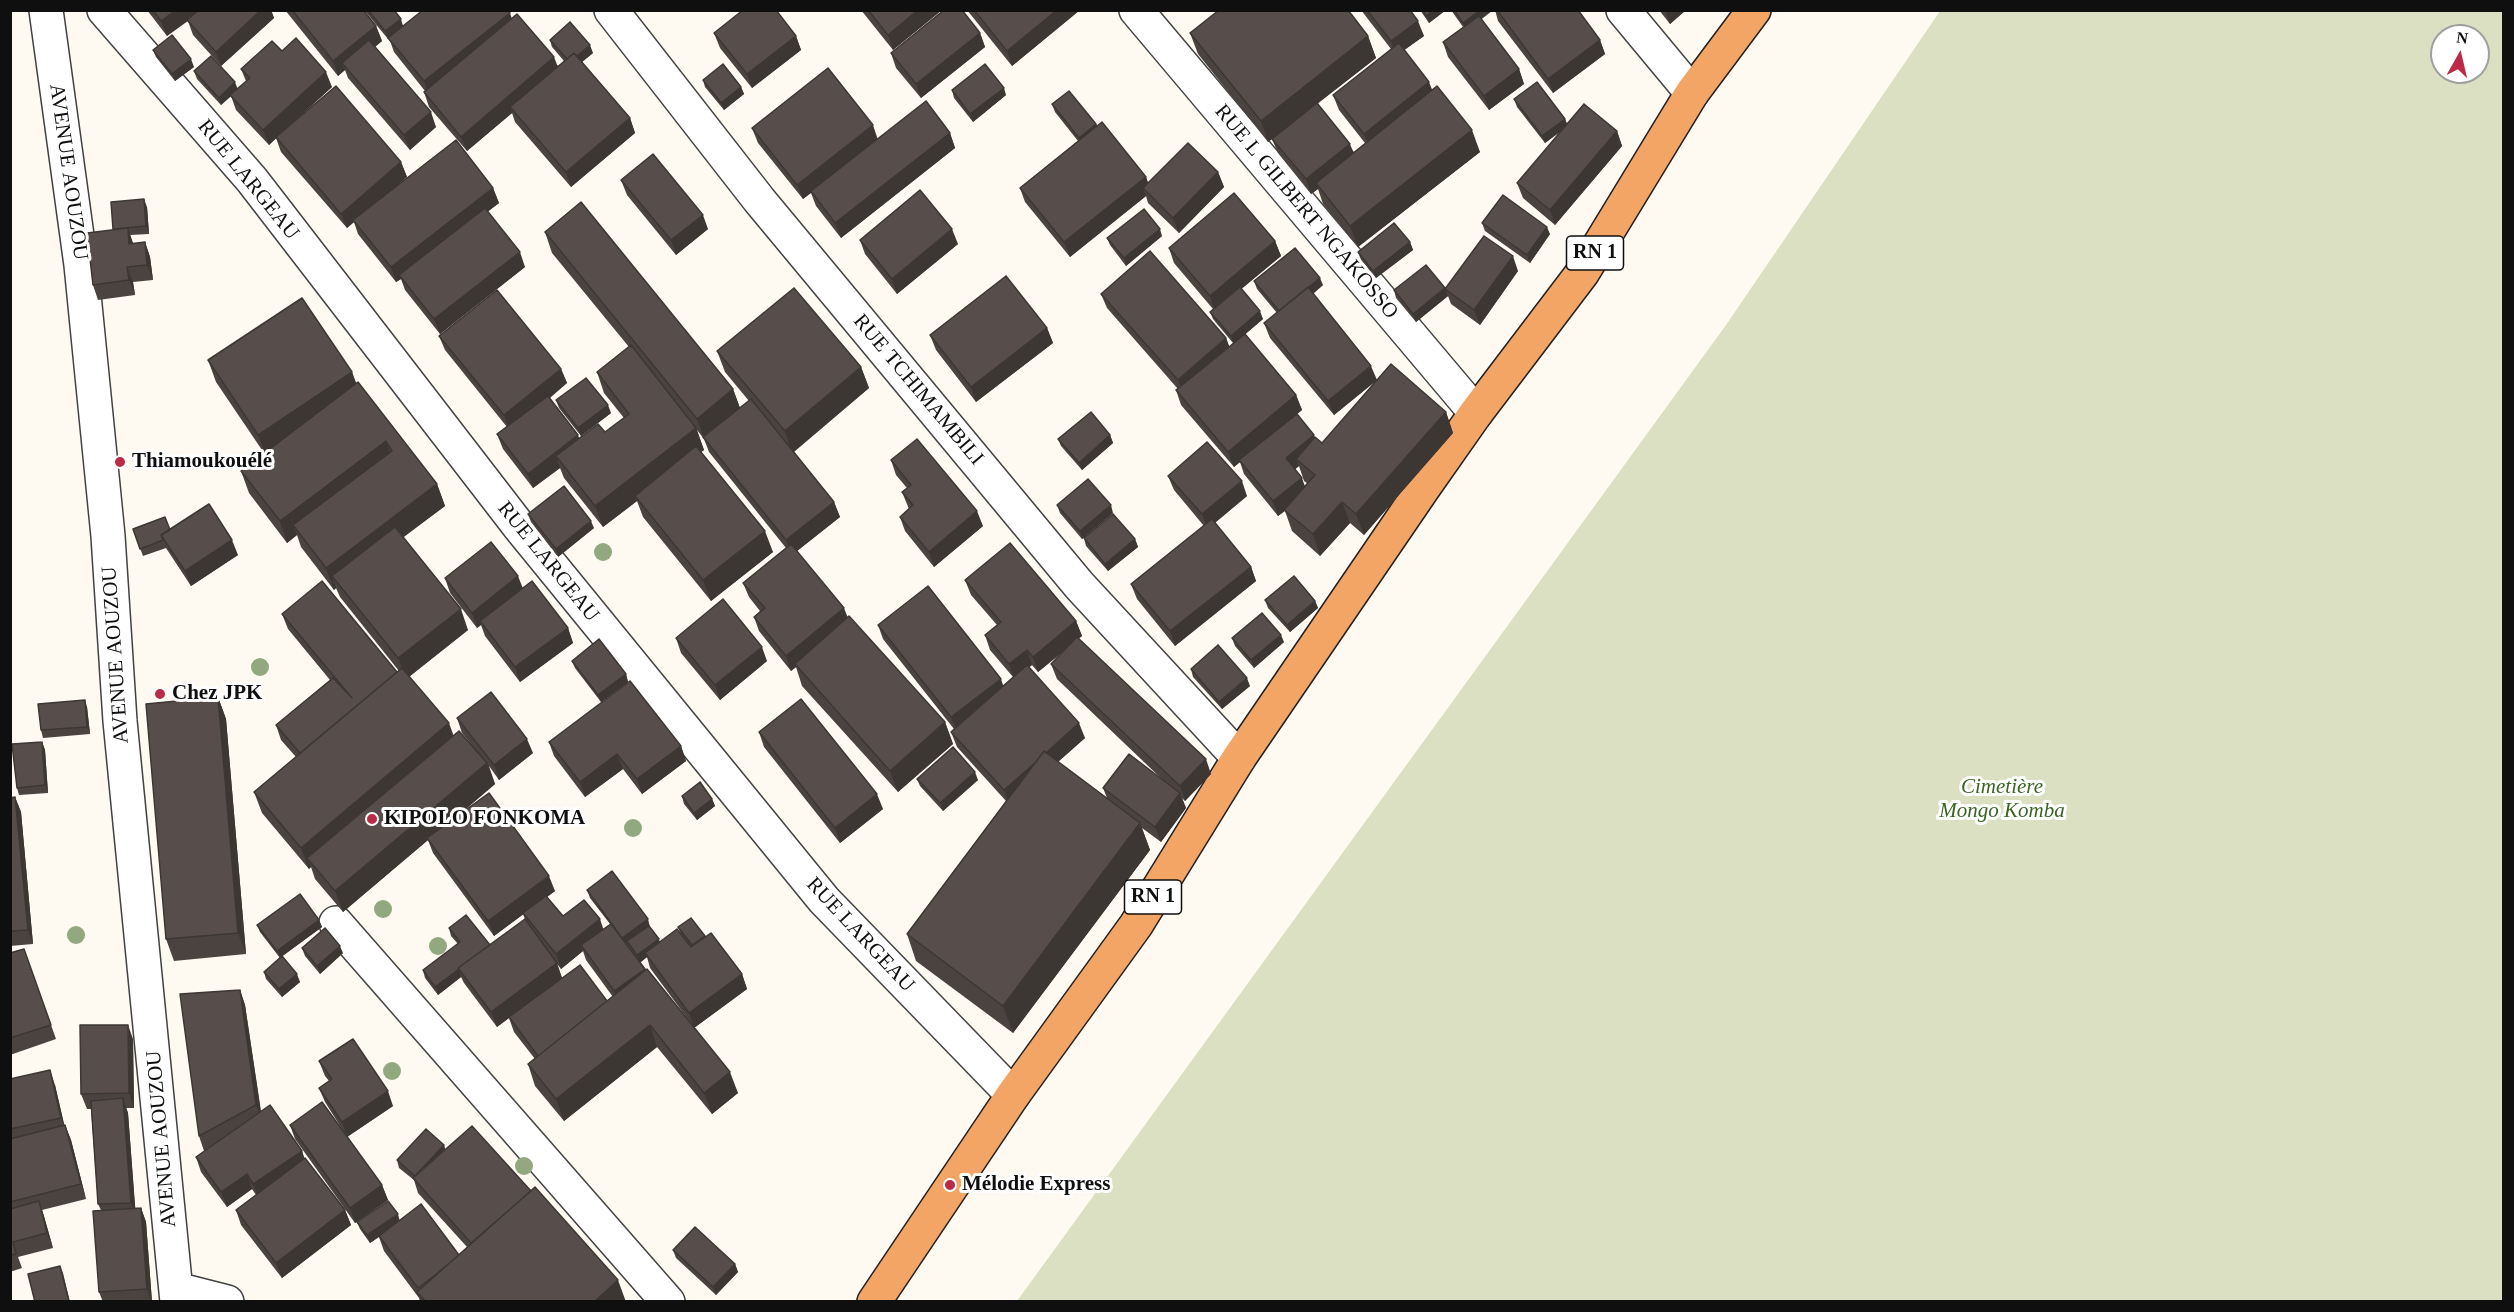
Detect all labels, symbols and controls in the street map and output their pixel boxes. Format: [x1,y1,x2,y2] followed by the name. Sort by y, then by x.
[2430,24,2490,84] north arrow
[2455,28,2469,47] text: N
[43,82,93,262] street label: AVENUE AOUZOU
[1209,100,1403,324] street label: RUE L GILBERT NGAKOSSO
[192,115,304,245] street label: RUE LARGEAU
[1566,236,1624,270] road number: RN 1
[847,309,989,471] street label: RUE TCHIMAMBILI
[132,449,272,475] place label: Thiamoukouélé
[113,455,127,469] marker: Thiamoukouélé
[492,497,604,627] street label: RUE LARGEAU
[97,566,135,744] street label: AVENUE AOUZOU
[172,681,262,707] place label: Chez JPK
[153,687,167,701] marker: Chez JPK
[1939,774,2065,824] park label: Cimetière Mongo Komba
[384,806,585,832] place label: KIPOLO FONKOMA
[365,812,379,826] marker: KIPOLO FONKOMA
[800,872,920,998] street label: RUE LARGEAU
[1124,880,1182,914] road number: RN 1
[142,1049,182,1229] street label: AVENUE AOUZOU
[962,1172,1110,1198] place label: Mélodie Express
[943,1178,957,1192] marker: Mélodie Express

